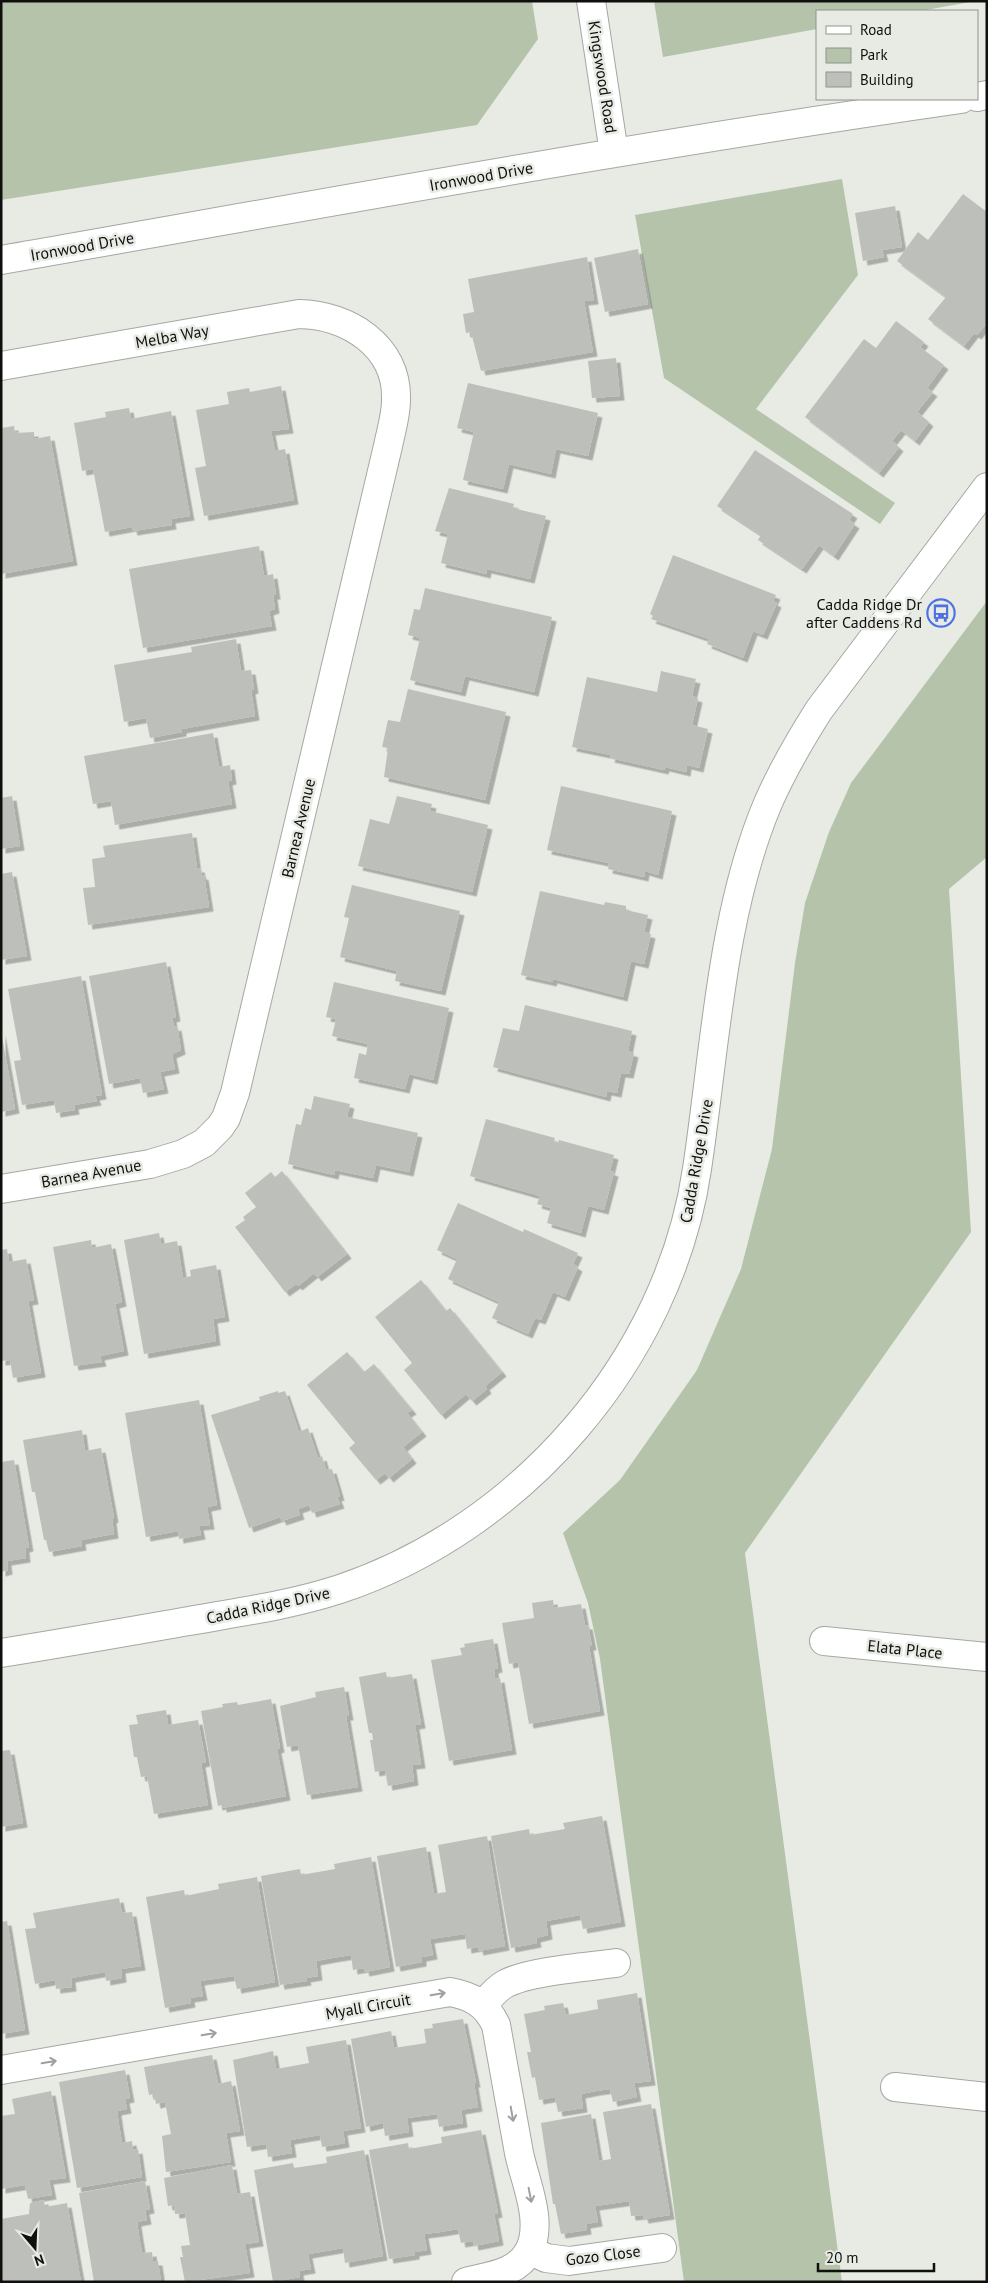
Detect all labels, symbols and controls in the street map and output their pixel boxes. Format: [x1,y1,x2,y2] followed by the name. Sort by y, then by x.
[816,10,978,100] legend
[584,19,622,135] street label: Kingswood Road
[860,20,892,39] text: Road
[860,45,888,64] text: Park
[860,70,914,89] text: Building
[428,157,534,195] street label: Ironwood Drive
[29,227,135,265] street label: Ironwood Drive
[134,320,211,352] street label: Melba Way
[806,594,923,632] place label: Cadda Ridge Dr after Caddens Rd
[926,598,956,628] bus stop icon: Cadda Ridge Dr after Caddens Rd
[277,776,319,880] street label: Barnea Avenue
[675,1097,717,1225] street label: Cadda Ridge Drive
[39,1154,143,1192] street label: Barnea Avenue
[205,1582,331,1628] street label: Cadda Ridge Drive
[866,1635,944,1663] street label: Elata Place
[430,1988,446,1998] one-way arrow
[324,1989,413,2023] street label: Myall Circuit
[201,2028,217,2038] one-way arrow
[41,2056,57,2066] one-way arrow
[508,2106,518,2122] one-way arrow
[525,2187,535,2203] one-way arrow
[10,2223,60,2273] north arrow
[565,2240,641,2270] street label: Gozo Close
[818,2240,934,2272] scale bar
[826,2248,859,2267] text: 20 m
[32,2250,47,2270] text: N

